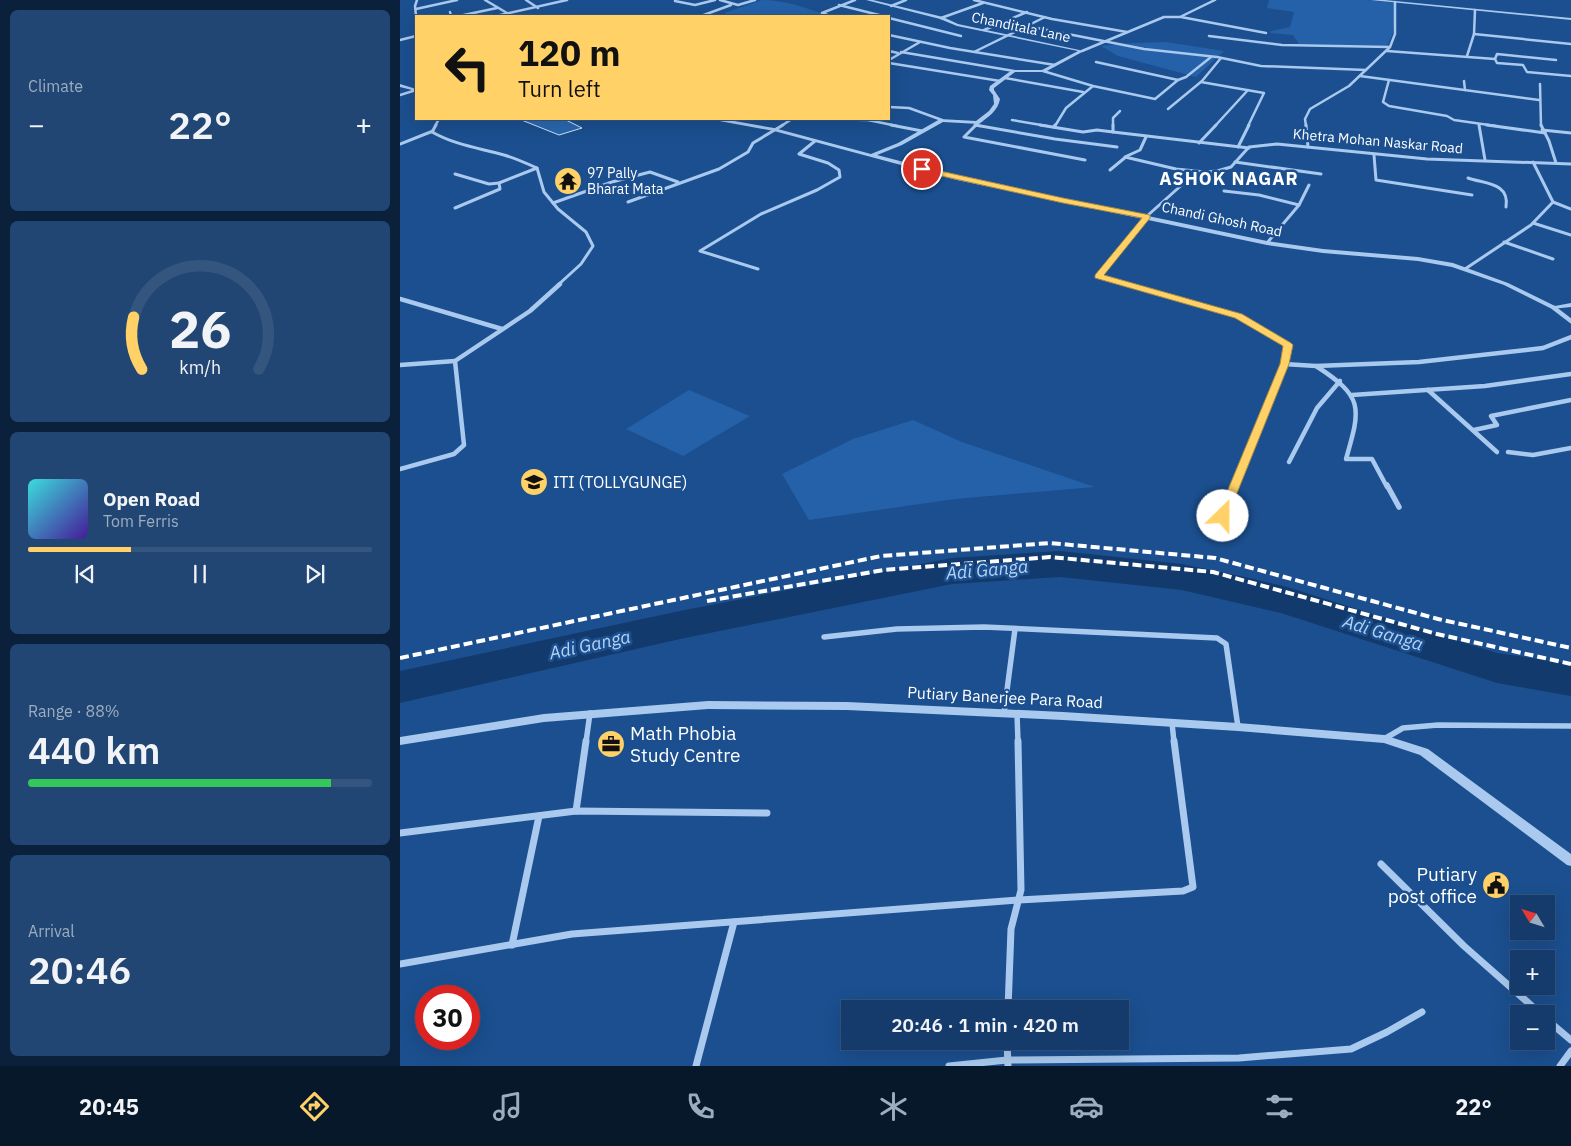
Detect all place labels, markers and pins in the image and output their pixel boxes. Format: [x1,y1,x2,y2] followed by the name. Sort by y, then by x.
[901,148,943,190] pin
[587,164,664,198] place label: 97 Pally Bharat Mata
[553,166,583,196] temple icon: 97 Pally Bharat Mata
[519,467,549,497] school or university icon: ITI (TOLLYGUNGE)
[553,472,687,492] place label: ITI (TOLLYGUNGE)
[630,721,741,767] place label: Math Phobia Study Centre
[596,729,626,759] office icon: Math Phobia Study Centre
[1388,862,1478,908] place label: Putiary post office
[1481,870,1511,900] public building icon: Putiary post office

